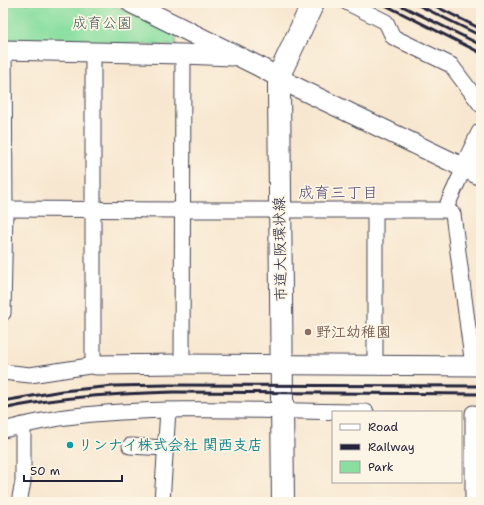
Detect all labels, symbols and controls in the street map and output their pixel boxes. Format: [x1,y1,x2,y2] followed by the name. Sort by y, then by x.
[72,13,132,33] park label: 成育公園
[298,182,378,203] district label: 成育三丁目
[269,196,291,302] street label: 市道大阪環状線
[316,322,391,342] place label: 野江幼稚園
[303,327,313,337] marker: 野江幼稚園
[332,411,462,483] legend
[368,419,399,435] text: Road
[78,435,263,455] place label: リンナイ株式会社 関西支店
[368,439,415,455] text: Railway
[65,440,75,450] marker: リンナイ株式会社 関西支店
[24,457,122,483] scale bar
[368,459,394,475] text: Park
[30,463,60,479] text: 50 m

